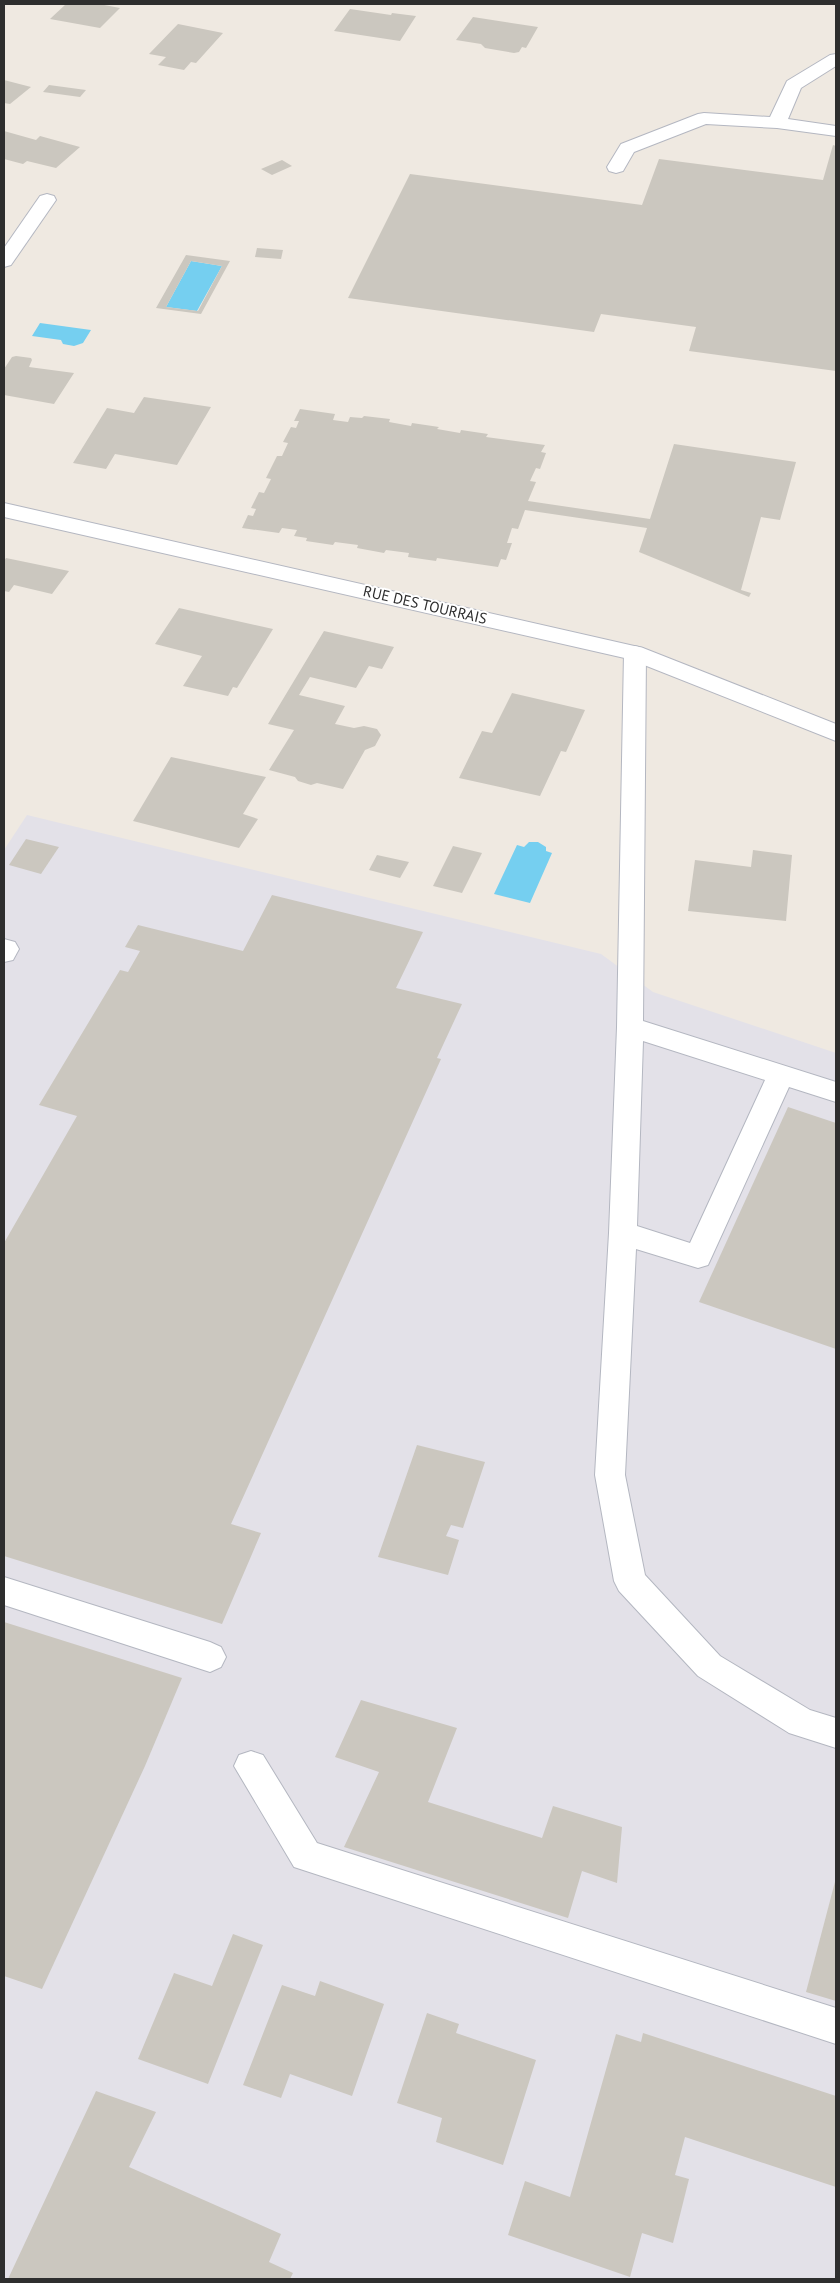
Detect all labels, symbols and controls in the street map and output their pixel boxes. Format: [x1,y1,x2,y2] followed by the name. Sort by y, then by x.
[361,581,489,628] street label: RUE DES TOURRAIS

